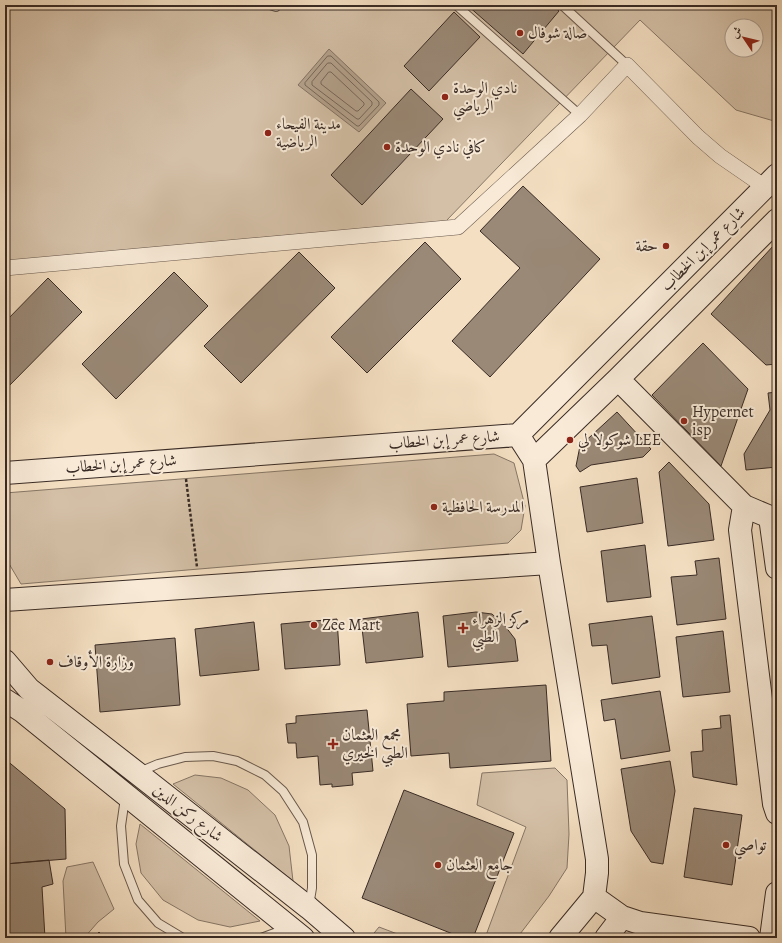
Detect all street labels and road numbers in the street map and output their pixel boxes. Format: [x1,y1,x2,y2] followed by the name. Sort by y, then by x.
[656,202,752,298] street label: شارع عمر إبن الخطاب
[388,425,501,457] street label: شارع عمر إبن الخطاب
[65,449,178,481] street label: شارع عمر إبن الخطاب
[147,779,228,849] street label: شارع ركن الدين

